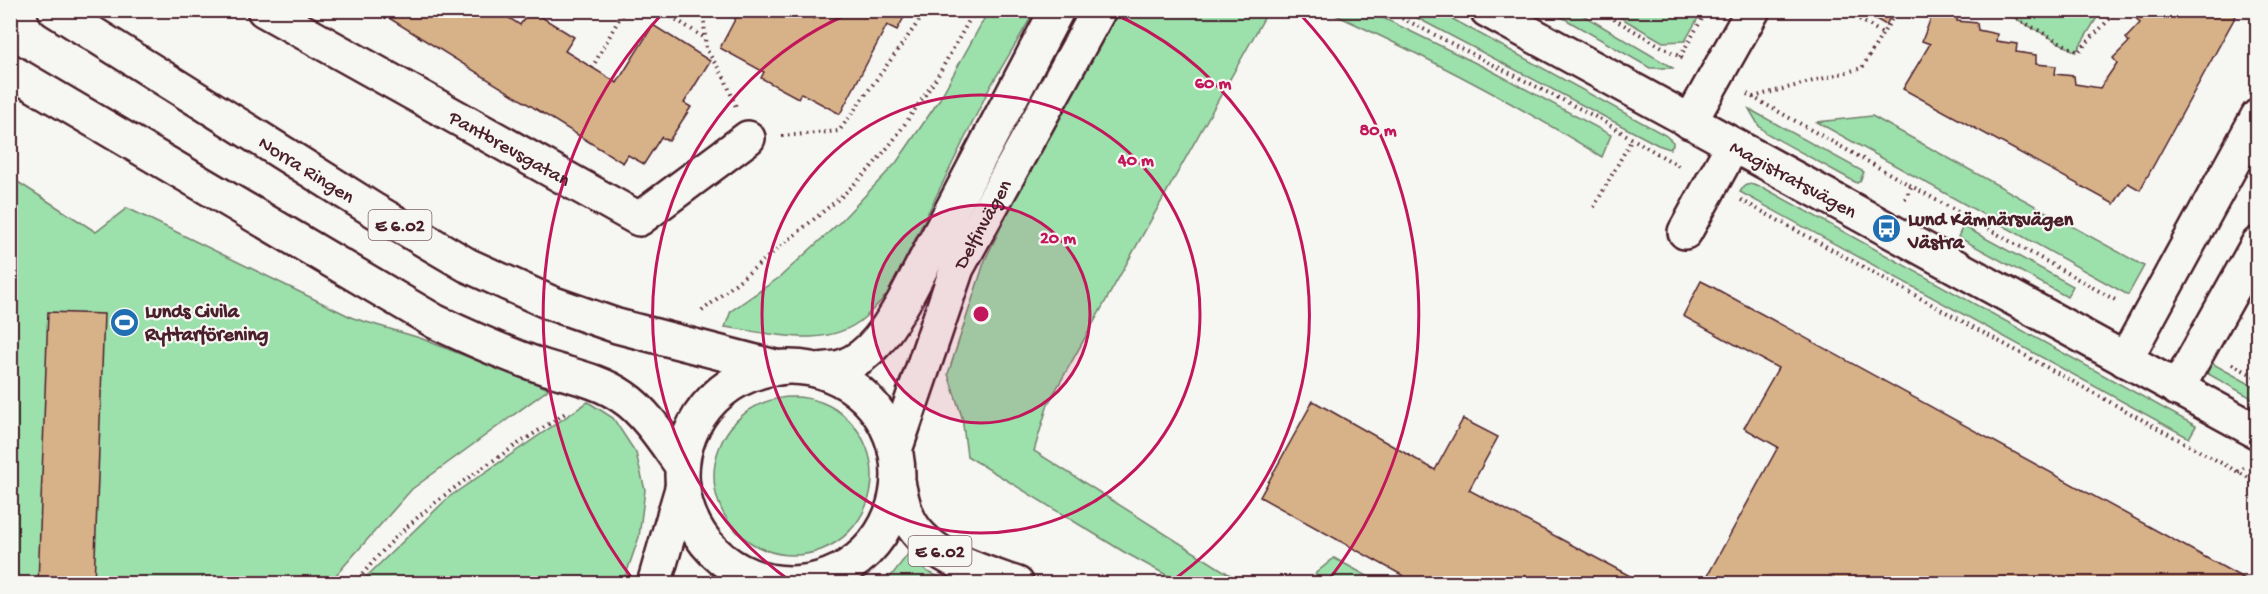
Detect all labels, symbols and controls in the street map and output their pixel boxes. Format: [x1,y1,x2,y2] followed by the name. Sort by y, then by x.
[1195,74,1231,95] text: 60 m
[443,107,574,194] street label: Pantbrevsgatan
[1359,121,1397,142] text: 80 m
[253,133,358,210] street label: Norra Ringen
[1725,137,1860,225] street label: Magistratsvägen
[1117,151,1154,172] text: 40 m
[950,176,1019,276] street label: Delfinvägen
[368,210,432,240] road number: E 6.02
[1907,210,2074,256] place label: Lund Kämnärsvägen Västra
[1871,213,1903,245] bus stop icon: Lund Kämnärsvägen Västra
[1040,229,1076,250] text: 20 m
[144,302,268,348] place label: Lunds Civila Ryttarförening
[971,304,991,324] centre of rings
[108,306,140,338] sports icon: Lunds Civila Ryttarförening
[908,536,972,566] road number: E 6.02

